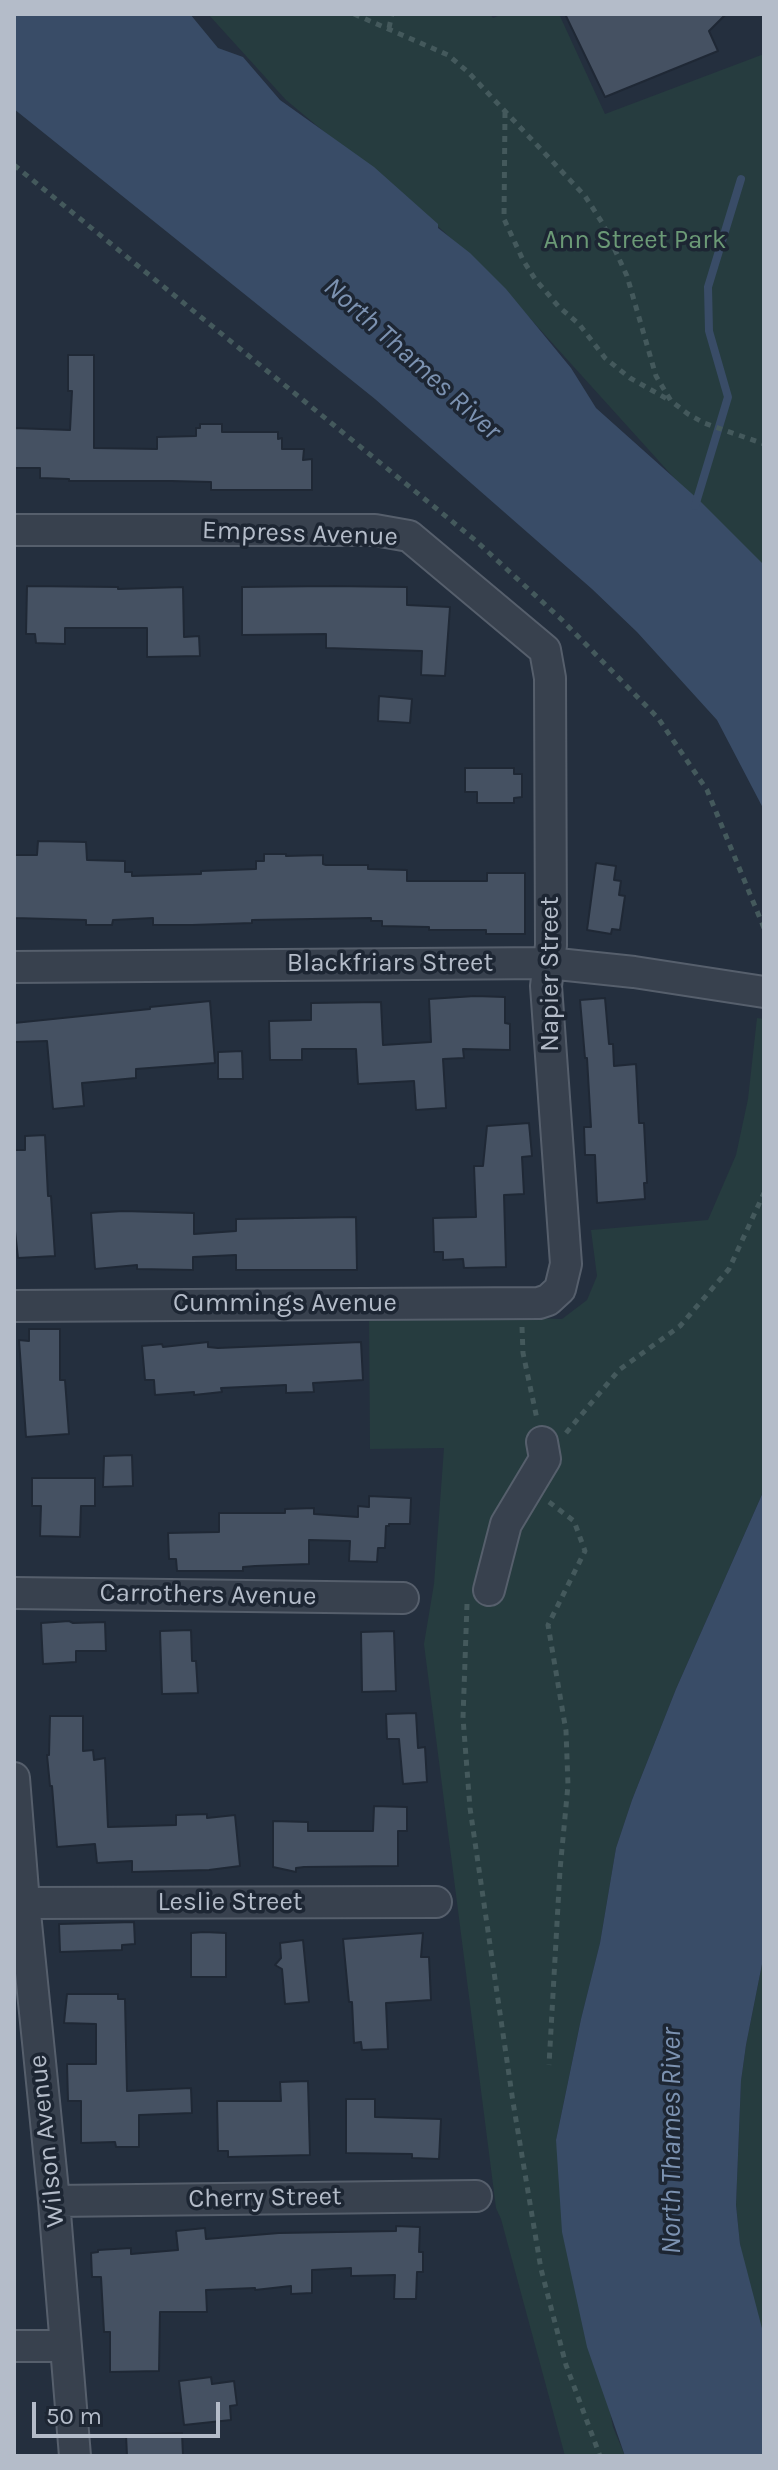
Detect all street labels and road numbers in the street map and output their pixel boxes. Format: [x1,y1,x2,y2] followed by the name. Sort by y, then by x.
[202,515,398,553] street label: Empress Avenue
[535,896,567,1052] street label: Napier Street
[287,948,493,980] street label: Blackfriars Street
[173,1288,397,1320] street label: Cummings Avenue
[99,1578,317,1612] street label: Carrothers Avenue
[157,1887,303,1919] street label: Leslie Street
[22,2053,72,2229] street label: Wilson Avenue
[188,2181,342,2215] street label: Cherry Street

